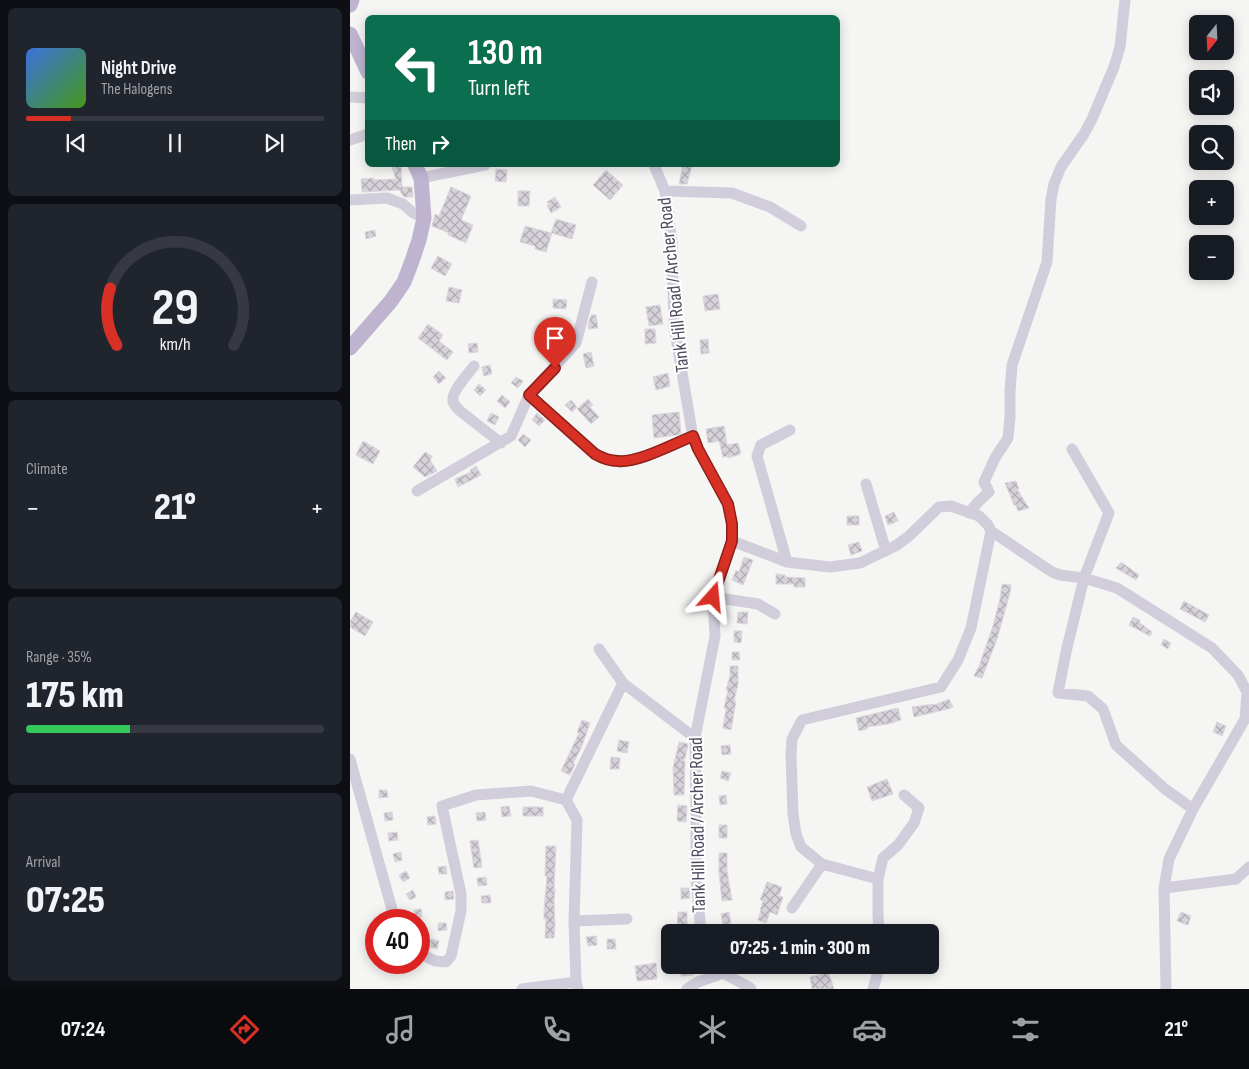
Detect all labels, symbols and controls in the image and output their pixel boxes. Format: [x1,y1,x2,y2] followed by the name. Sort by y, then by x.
[1189,15,1234,60] north arrow
[1189,15,1234,280] map controls
[468,32,543,75] text: 130 m
[385,35,450,100] icon: left
[101,57,176,80] text: Night Drive
[1189,70,1234,115] button: sound
[468,75,530,102] text: Turn left
[101,80,172,99] text: The Halogens
[1189,125,1234,170] button: search
[62,129,90,157] icon: previous
[161,129,189,157] icon: pause
[260,129,288,157] icon: next
[426,130,454,158] icon: right
[385,133,416,156] text: Then
[1189,180,1234,225] button: +
[653,196,695,374] street label: Tank Hill Road / Archer Road
[1189,235,1234,280] button: −
[151,277,199,340] text: 29
[534,317,576,368] pin
[541,324,569,352] icon: arrive
[160,334,190,355] text: km/h
[26,460,68,479] text: Climate
[154,485,196,530] text: 21°
[26,492,40,525] text: −
[310,492,324,525] text: +
[686,570,738,622] position arrow
[26,648,92,667] text: Range · 35%
[26,673,124,718] text: 175 km
[685,737,711,913] street label: Tank Hill Road / Archer Road
[26,853,60,872] text: Arrival
[26,878,105,923] text: 07:25
[365,909,430,974] speed limit sign: 40
[730,937,870,960] text: 07:25 · 1 min · 300 m
[227,1012,262,1047] icon: directions
[383,1012,418,1047] icon: music
[539,1012,574,1047] icon: phone
[695,1012,730,1047] icon: climate
[852,1012,887,1047] icon: car
[1008,1012,1043,1047] icon: filters
[61,1016,105,1043] text: 07:24
[1164,1016,1188,1043] text: 21°

